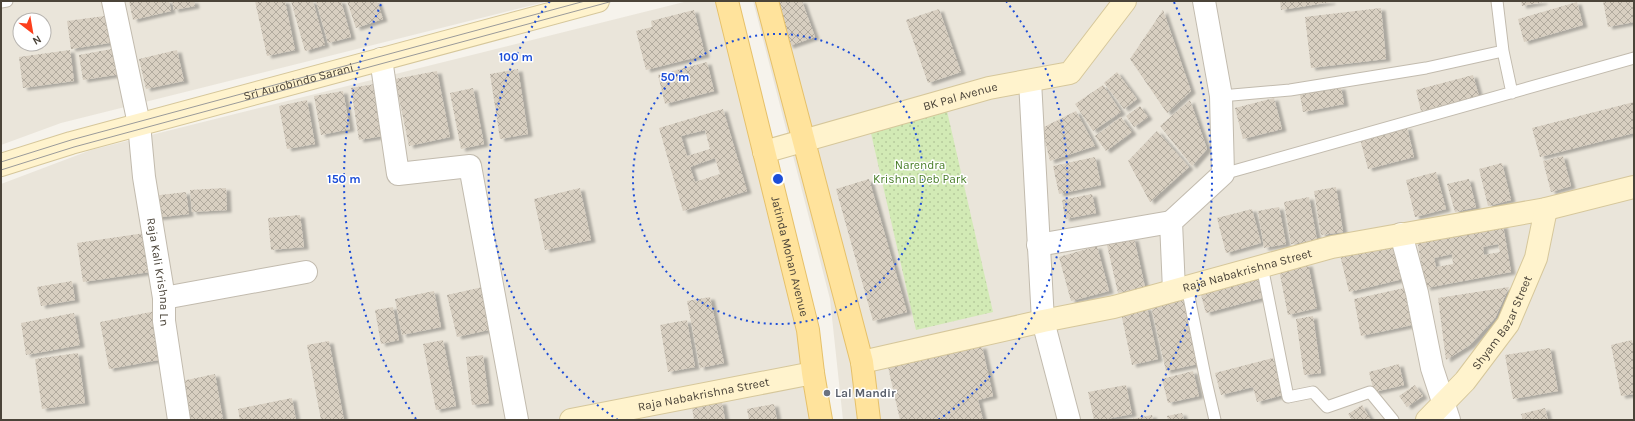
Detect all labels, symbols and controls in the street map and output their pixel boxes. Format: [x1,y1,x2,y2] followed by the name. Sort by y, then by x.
[12,12,52,52] north arrow
[30,33,44,48] text: N
[499,50,533,64] text: 100 m
[242,60,355,103] street label: Sri Aurobindo Sarani
[661,70,690,84] text: 50 m
[921,80,999,113] street label: BK Pal Avenue
[873,158,967,186] park label: Narendra Krishna Deb Park
[327,172,361,186] text: 150 m
[771,172,785,186] centre of rings
[768,195,811,318] street label: Jatinda Mohan Avenue
[144,217,172,327] street label: Raja Kali Krishna Ln
[1181,246,1314,295] street label: Raja Nabakrishna Street
[1469,273,1535,373] street label: Shyam Bazar Street
[637,375,771,414] street label: Raja Nabakrishna Street
[835,386,896,400] place label: Lal Mandir
[822,388,832,398] marker: Lal Mandir

